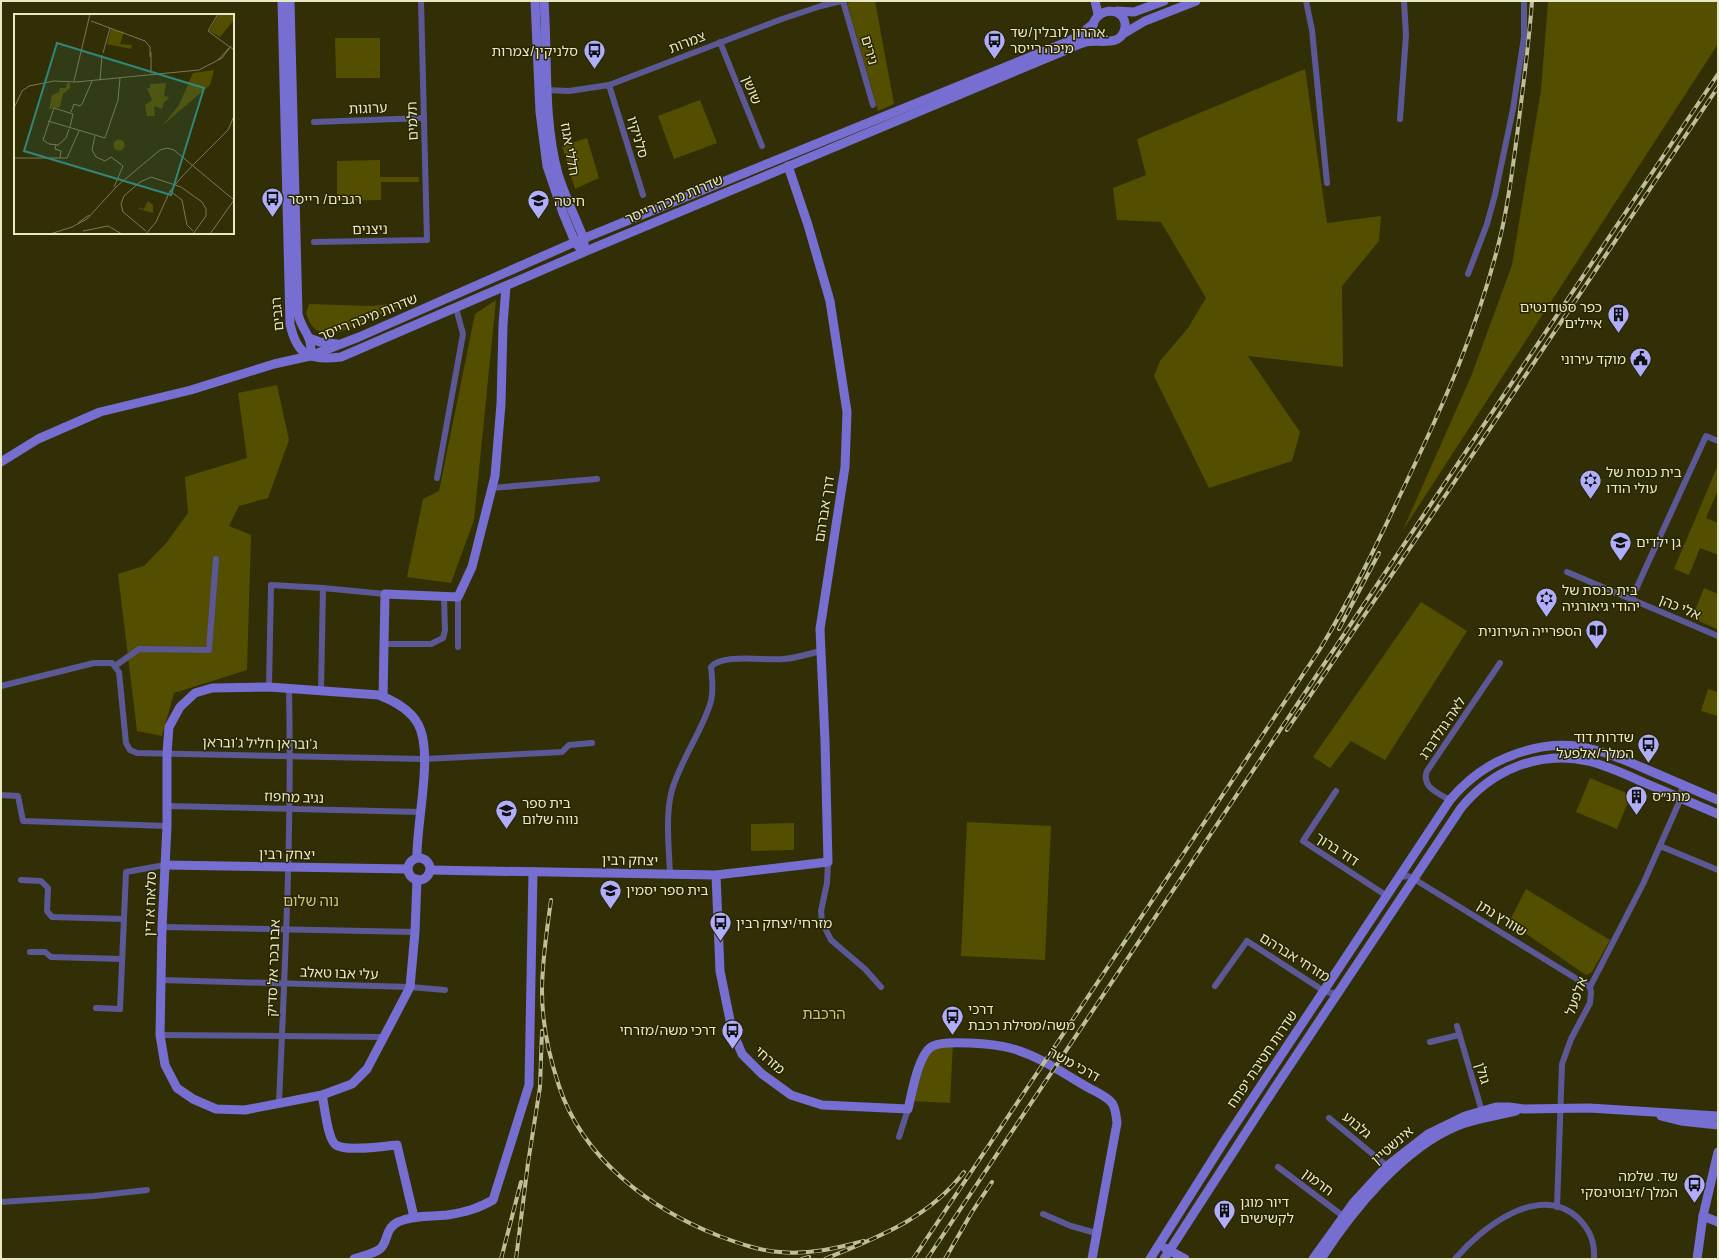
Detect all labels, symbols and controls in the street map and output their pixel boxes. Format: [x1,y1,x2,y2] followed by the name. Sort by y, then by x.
[14,14,234,234] inset map
[1010,22,1109,57] place label: אהרון לובלין/שד. מיכה רייסר
[666,26,708,57] street label: צמרות
[981,27,1007,60] bus stop icon: אהרון לובלין/שד. מיכה רייסר
[857,33,884,67] street label: נירים
[581,38,607,71] bus stop icon: סלניקין/צמרות
[491,41,578,60] place label: סלניקין/צמרות
[738,73,767,107] street label: שושן
[348,97,388,118] street label: ערוגות
[401,101,422,141] street label: תלמים
[623,114,654,160] street label: סלניקיו
[556,121,585,177] street label: חללי אגוז
[622,169,726,228] street label: שדרות מיכה רייסר
[260,186,286,219] bus stop icon: רגבים/ רייסר
[525,188,551,221] school or university icon: חיטה
[288,189,362,208] place label: רגבים/ רייסר
[554,191,585,210] place label: חיטה
[352,219,388,238] street label: ניצנים
[316,288,420,345] street label: שדרות מיכה רייסר
[266,296,287,332] street label: רגבים
[1520,297,1602,332] place label: כפר סטודנטים איילים
[1605,302,1631,335] building icon: כפר סטודנטים איילים
[1628,346,1654,379] public building icon: מוקד עירוני
[1560,349,1626,368] place label: מוקד עירוני
[1606,462,1682,497] place label: בית כנסת של עולי הודו
[1578,467,1604,500] synagogue icon: בית כנסת של עולי הודו
[809,474,838,543] street label: דרך אברהם
[1608,529,1634,562] school or university icon: גן ילדים
[1636,532,1681,551] place label: גן ילדים
[1562,580,1640,615] place label: בית כנסת של יהודי גיאורגיה
[1533,585,1559,618] synagogue icon: בית כנסת של יהודי גיאורגיה
[1656,589,1704,624] street label: אלי כהן
[1584,618,1610,651] library icon: הספרייה העירונית
[1478,621,1582,640] place label: הספרייה העירונית
[1414,693,1470,763] street label: לאה גולדברג
[1556,727,1634,762] place label: שדרות דוד המלך/אלפעל
[202,732,318,753] street label: ג'ובראן חליל ג'ובראן
[1636,732,1662,765] bus stop icon: שדרות דוד המלך/אלפעל
[1624,783,1650,816] building icon: מתנ״ס
[264,786,324,807] street label: נגיב מחפוז
[1652,786,1690,805] place label: מתנ״ס
[522,793,579,828] place label: בית ספר נווה שלום
[493,798,519,831] school or university icon: בית ספר נווה שלום
[1312,827,1363,870] street label: דוד ברוך
[259,844,315,863] street label: יצחק רבין
[602,850,658,869] street label: יצחק רבין
[139,871,160,937] street label: סלאח א דין
[598,877,624,910] school or university icon: בית ספר יסמין
[626,880,709,899] place label: בית ספר יסמין
[283,890,339,911] district label: נוה שלום
[1474,895,1531,940] street label: שוורץ נתן
[707,910,733,943] bus stop icon: מזרחי/יצחק רבין
[736,913,832,932] place label: מזרחי/יצחק רבין
[261,919,284,1017] street label: אבו בכר אל סדיק
[1256,927,1334,986] street label: מזרחי אברהם
[299,962,379,983] street label: עלי אבו טאלב
[1560,974,1591,1018] street label: אלפעל
[968,999,1075,1034] place label: דרכי משה/מסילת רכבת
[802,1003,846,1024] district label: הרכבת
[939,1004,965,1037] bus stop icon: דרכי משה/מסילת רכבת
[1222,1006,1301,1111] street label: שדרות חטיבת יפתח
[719,1017,745,1050] bus stop icon: דרכי משה/מזרחי
[619,1020,716,1039] place label: דרכי משה/מזרחי
[751,1041,790,1078] street label: מזרחי
[1045,1042,1104,1086] street label: דרכי משה
[1471,1060,1496,1086] street label: גולן
[1339,1107,1376,1142] street label: גלבוע
[1367,1121,1417,1168] street label: אינשטיין
[1299,1164,1338,1200] street label: חרמון
[1581,1166,1678,1201] place label: שד. שלמה המלך/ז׳בוטינסקי
[1681,1171,1707,1204] bus stop icon: שד. שלמה המלך/ז׳בוטינסקי
[1240,1192,1294,1227] place label: דיור מוגן לקשישים
[1212,1197,1238,1230] building icon: דיור מוגן לקשישים

